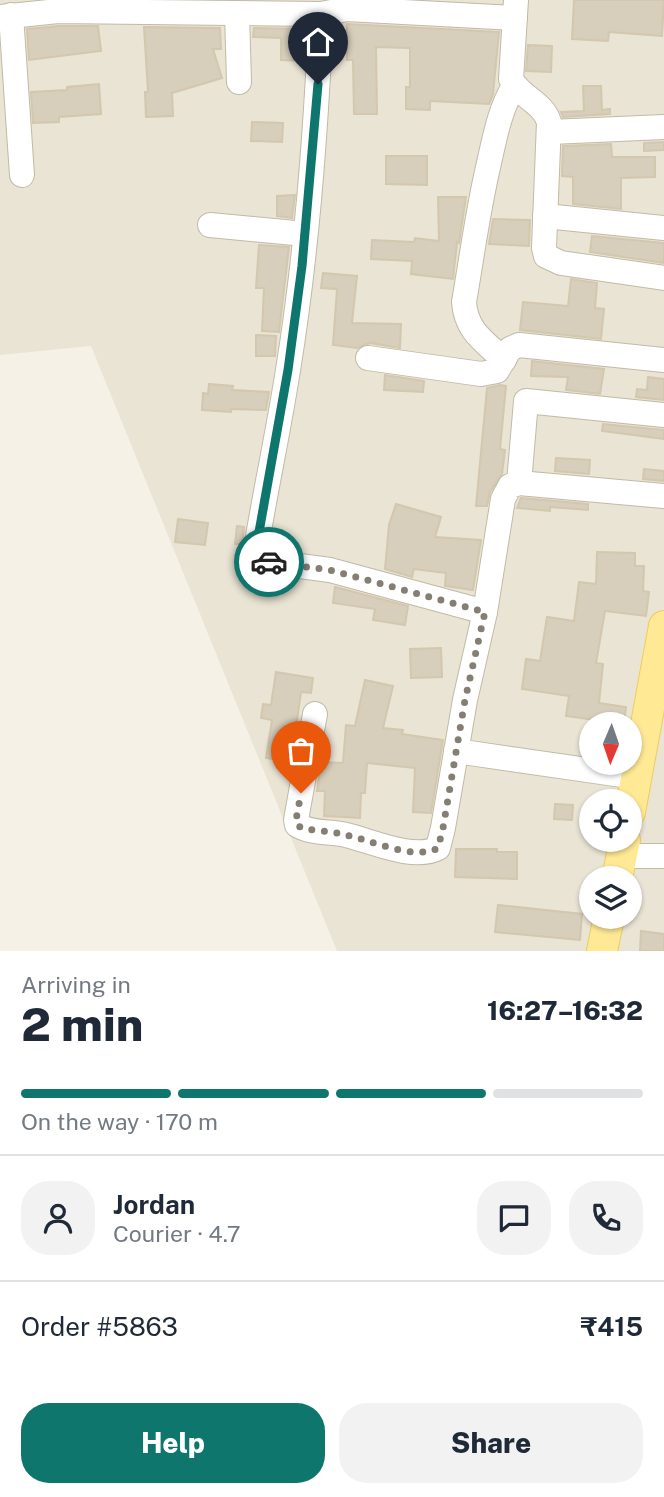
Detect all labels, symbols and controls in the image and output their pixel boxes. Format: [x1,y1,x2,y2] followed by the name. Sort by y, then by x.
[288,12.0,348,84] pin
[299,23,337,61] icon: home
[234,527,304,597] courier
[250,543,288,581] icon: car
[579,712,642,775] north arrow
[579,712,642,929] map controls
[271,721,331,793] pin
[282,732,320,770] icon: bag
[579,789,642,852] button: locate
[579,866,642,929] button: layers
[21,971,131,998] text: Arriving in
[487,995,643,1026] text: 16:27–16:32
[21,997,143,1051] text: 2 min
[21,1108,218,1135] text: On the way · 170 m
[21,1181,95,1255] button: person
[477,1181,551,1255] button: chat
[569,1181,643,1255] button: phone
[113,1189,195,1220] text: Jordan
[113,1220,241,1247] text: Courier · 4.7
[21,1311,178,1342] text: Order #5863
[581,1311,643,1342] text: ₹415
[21,1403,325,1483] button: Help
[339,1403,643,1483] button: Share

